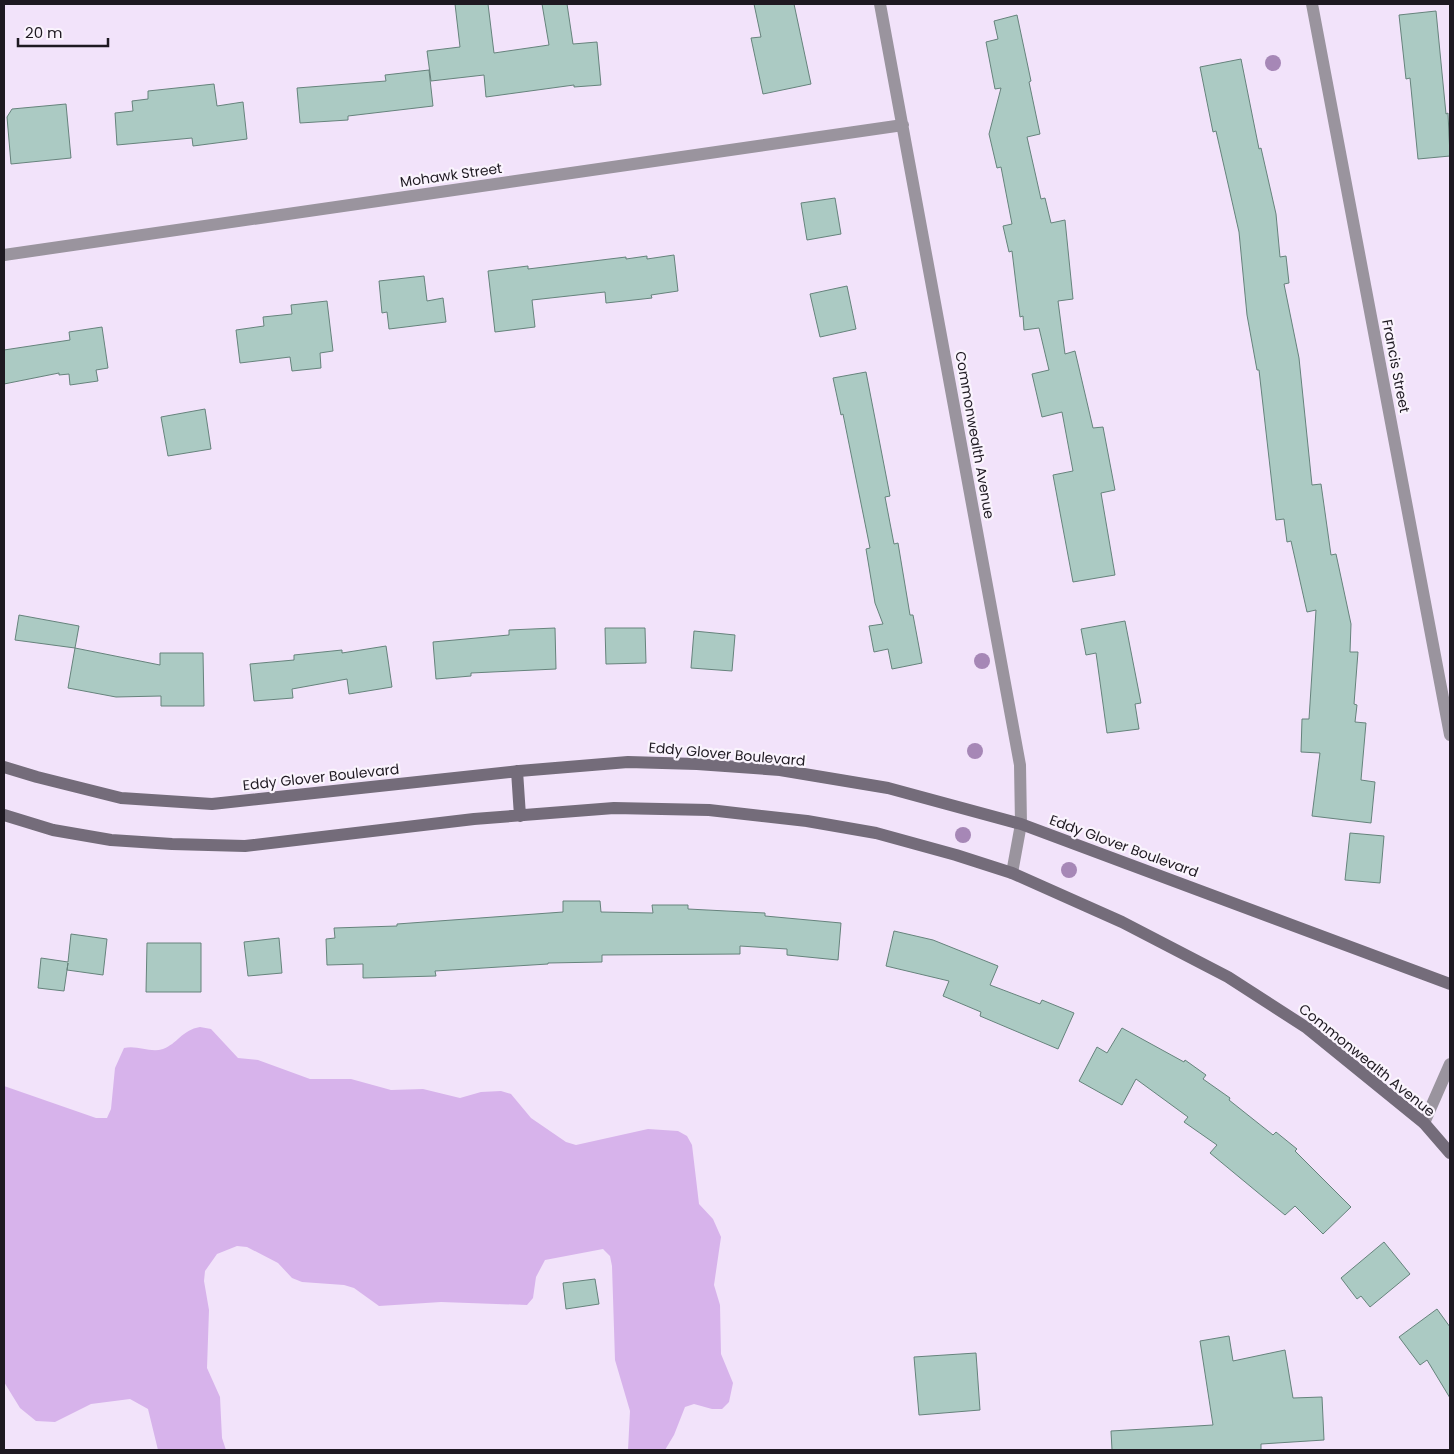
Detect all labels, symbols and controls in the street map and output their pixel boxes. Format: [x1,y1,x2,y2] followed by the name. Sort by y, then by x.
[18,15,108,47] scale bar
[25,22,63,43] text: 20 m
[399,158,503,192] street label: Mohawk Street
[1377,318,1415,414] street label: Francis Street
[950,350,1000,521] street label: Commonwealth Avenue
[648,737,806,771] street label: Eddy Glover Boulevard
[242,759,400,795] street label: Eddy Glover Boulevard
[1047,810,1201,882] street label: Eddy Glover Boulevard
[1295,999,1440,1121] street label: Commonwealth Avenue

